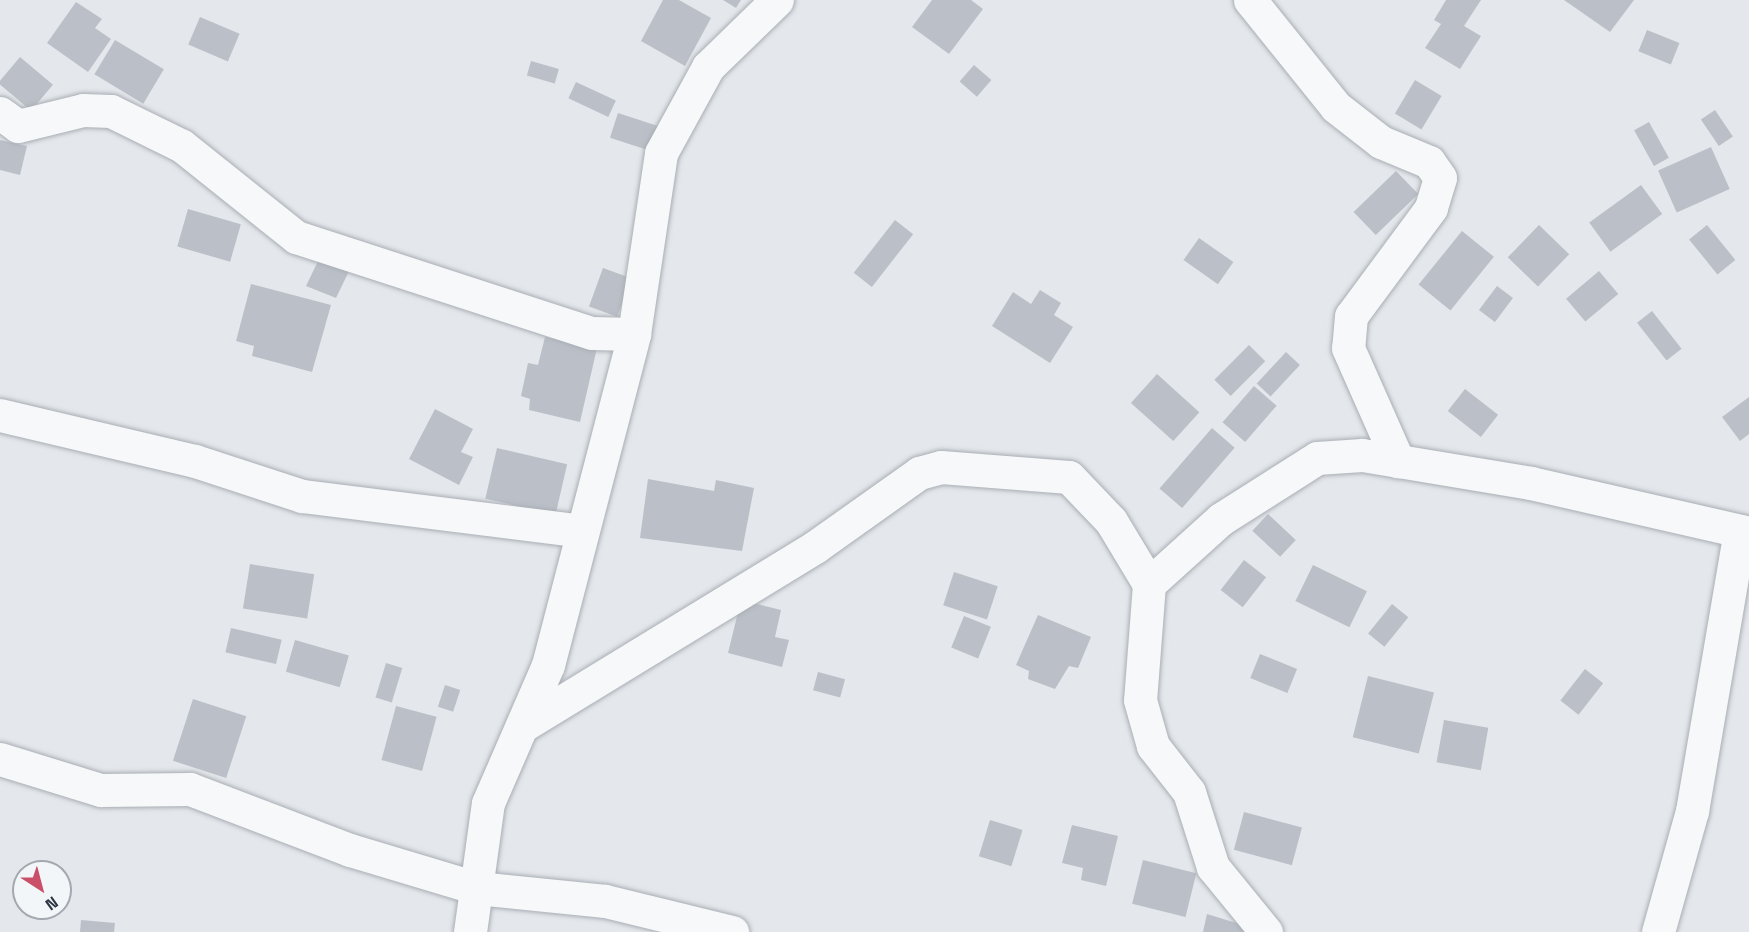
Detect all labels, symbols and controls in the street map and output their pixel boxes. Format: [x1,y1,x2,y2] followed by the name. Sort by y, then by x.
[12,860,72,920] north arrow
[41,892,62,915] text: N

